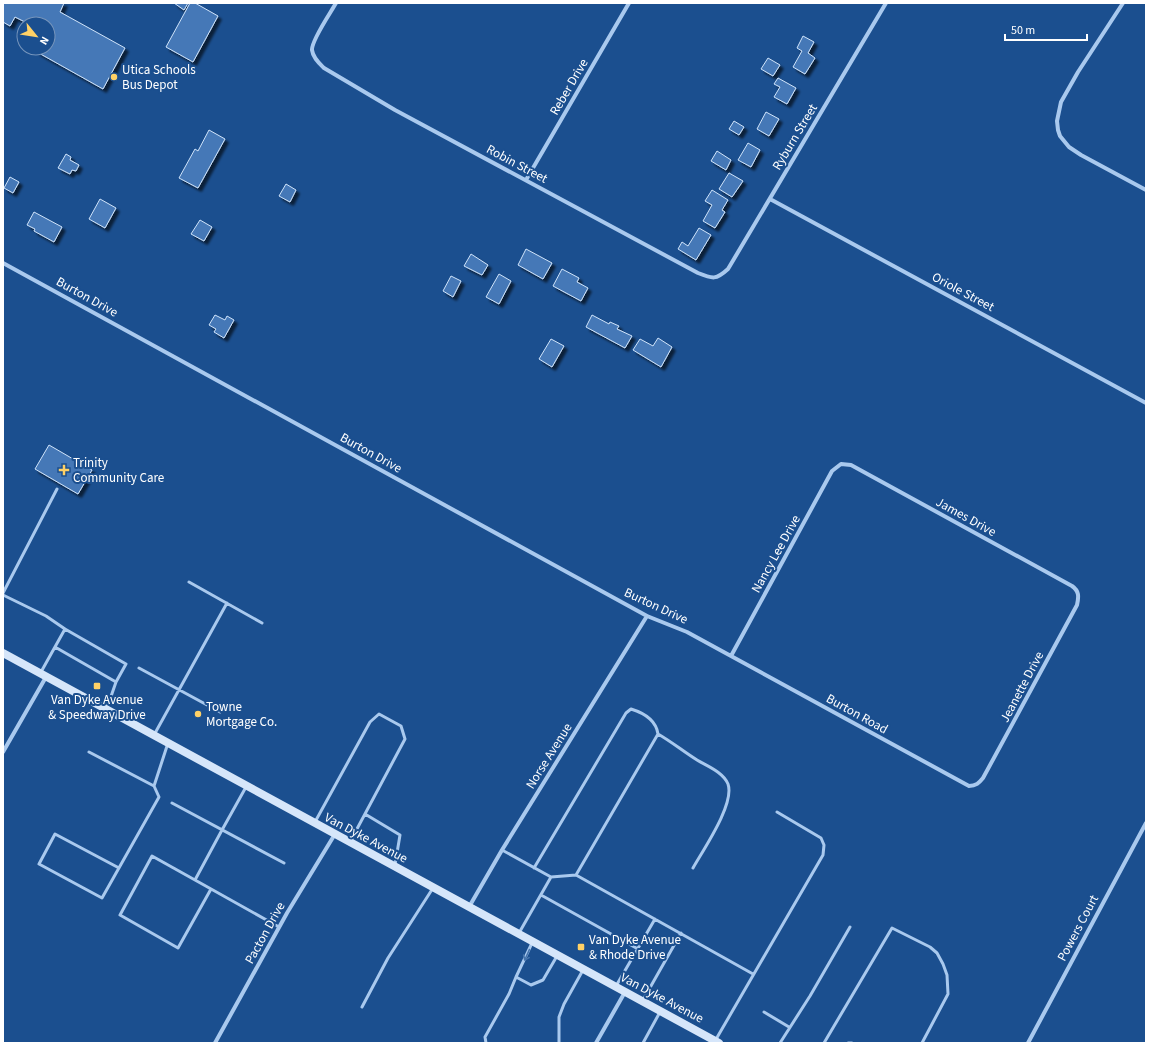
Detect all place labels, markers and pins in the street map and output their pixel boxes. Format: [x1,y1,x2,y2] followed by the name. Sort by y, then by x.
[122,61,196,94] place label: Utica Schools Bus Depot
[109,72,119,82] marker: Utica Schools Bus Depot
[73,454,164,487] place label: Trinity Community Care
[58,464,70,476] marker: Trinity Community Care
[92,681,102,691] marker: Van Dyke Avenue & Speedway Drive
[48,691,146,724] place label: Van Dyke Avenue & Speedway Drive
[206,698,277,731] place label: Towne Mortgage Co.
[193,709,203,719] marker: Towne Mortgage Co.
[589,931,681,964] place label: Van Dyke Avenue & Rhode Drive
[576,942,586,952] marker: Van Dyke Avenue & Rhode Drive

